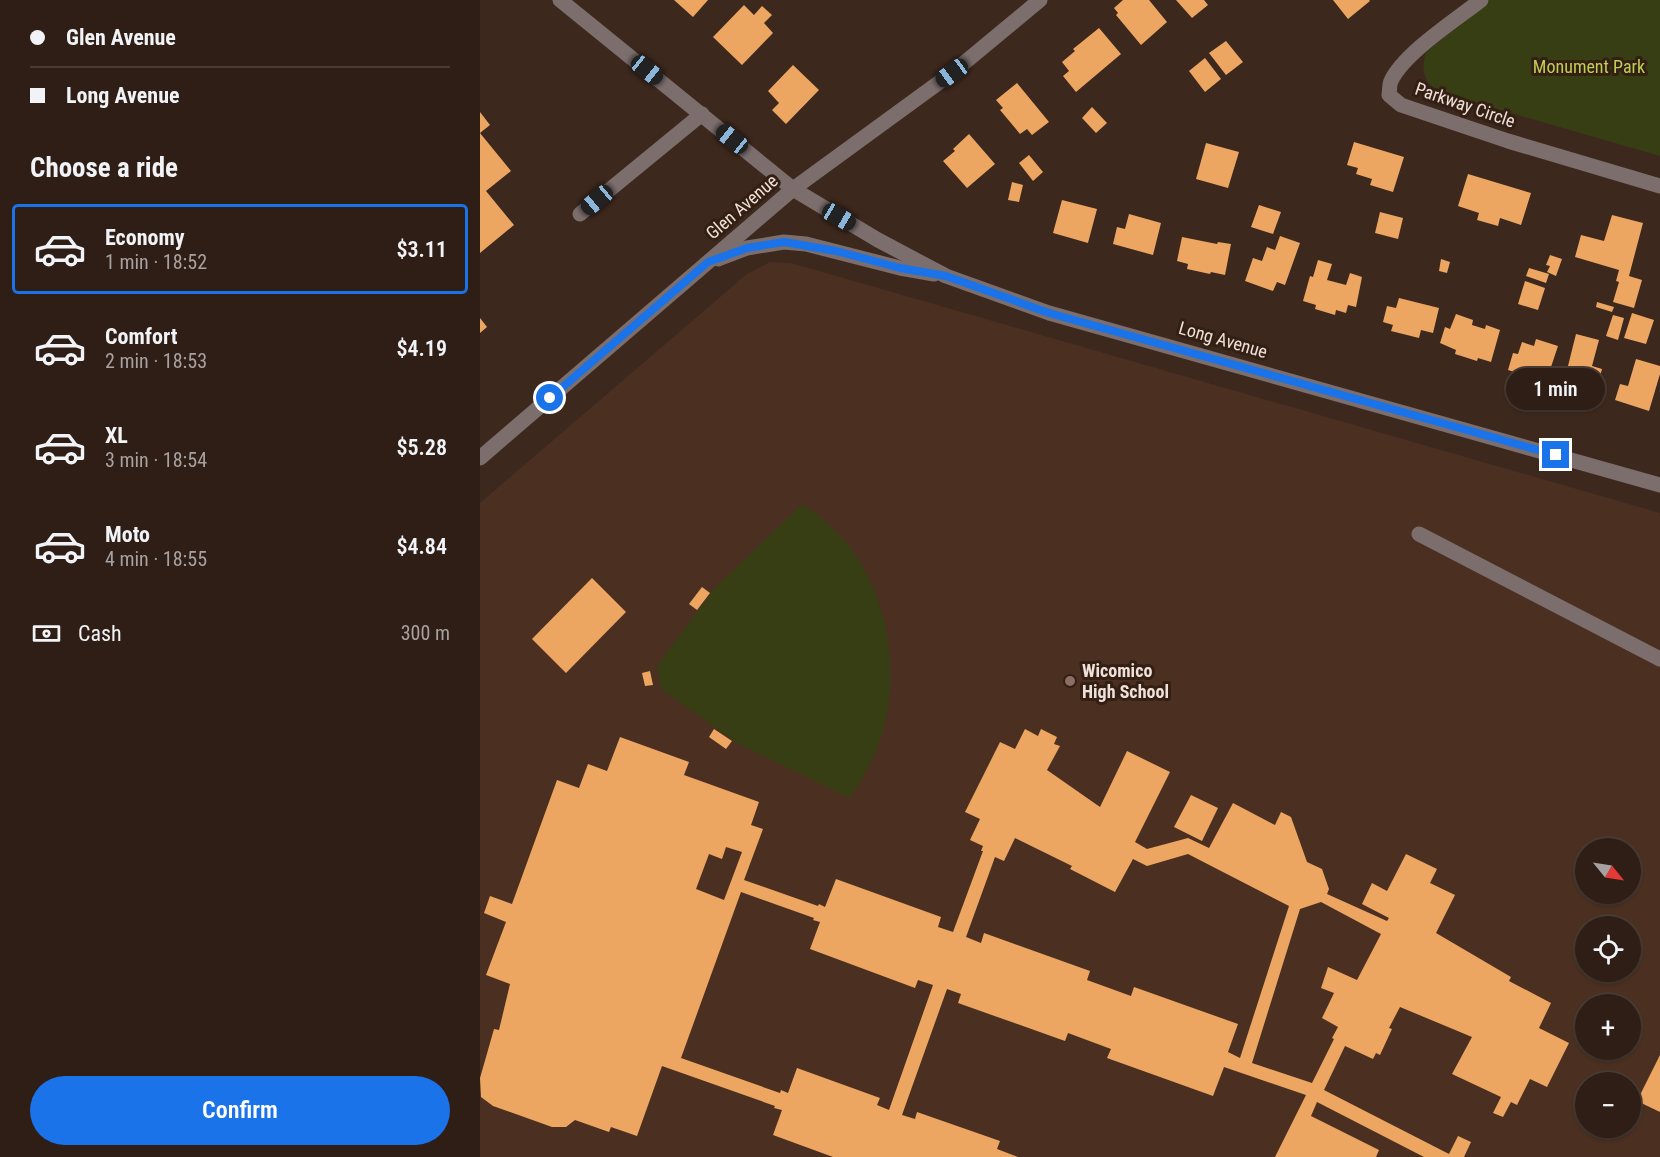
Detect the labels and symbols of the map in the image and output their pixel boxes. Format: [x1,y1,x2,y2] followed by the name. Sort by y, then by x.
[627,52,667,88] car
[932,55,972,91] car
[1533,56,1645,77] park label: Monument Park
[1412,78,1518,131] street label: Parkway Circle
[712,121,752,157] car
[702,170,782,243] street label: Glen Avenue
[577,182,617,218] car
[819,200,859,234] car
[1176,317,1270,362] street label: Long Avenue
[1506,368,1606,410] callout: 1 min
[536,384,563,411] route start
[1542,441,1569,468] route end
[1082,660,1169,702] place label: Wicomico High School
[1063,674,1077,688] marker: Wicomico High School
[1575,838,1641,904] north arrow

